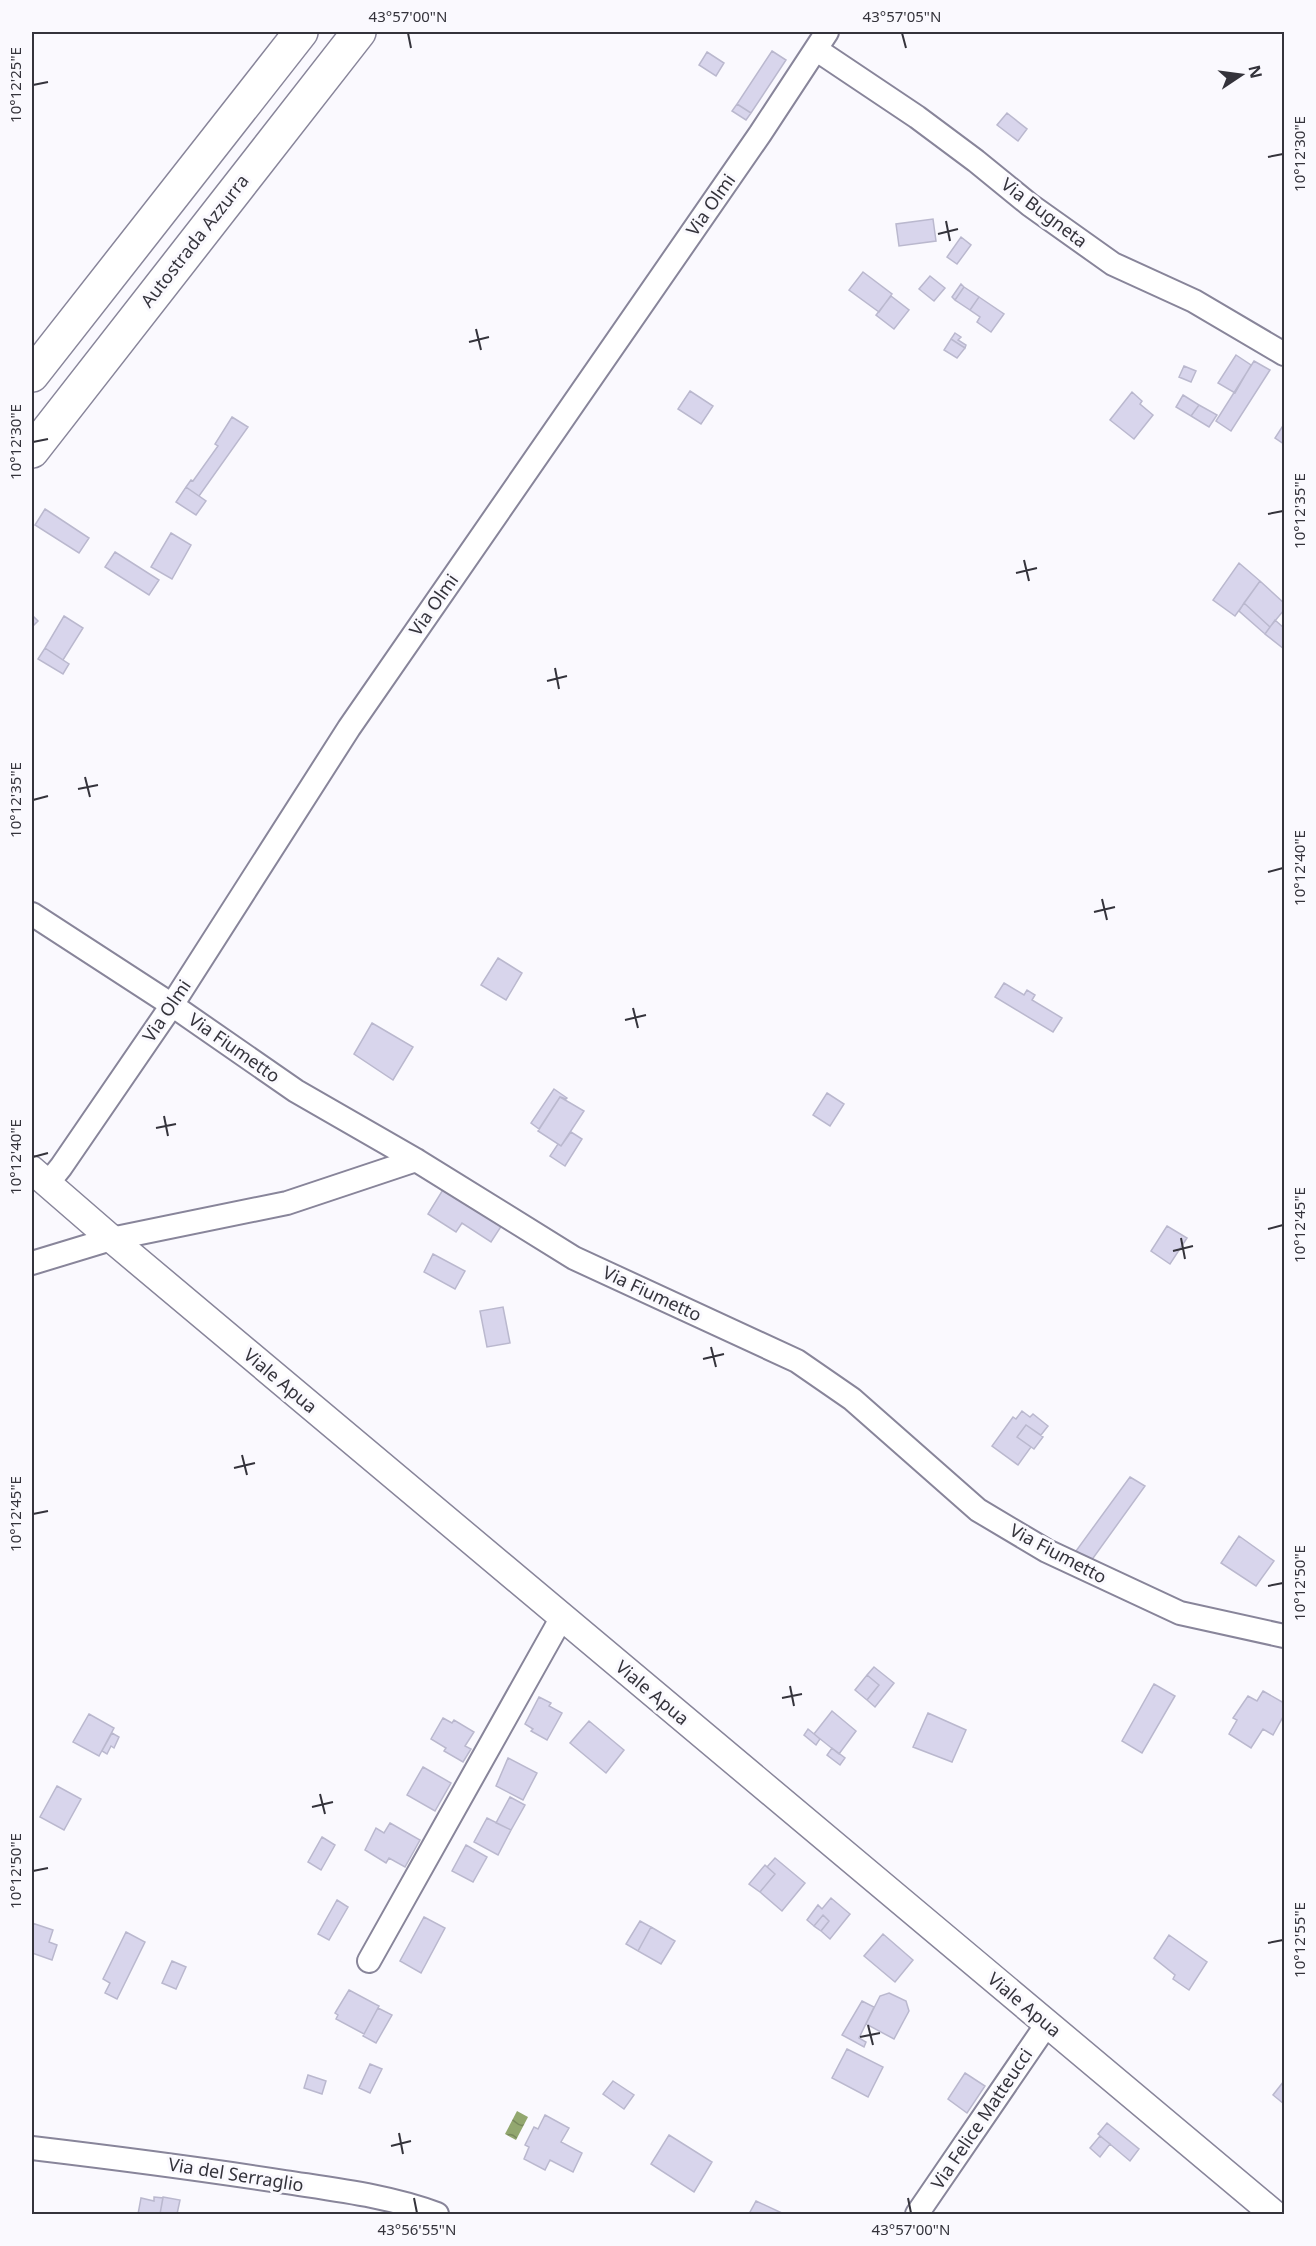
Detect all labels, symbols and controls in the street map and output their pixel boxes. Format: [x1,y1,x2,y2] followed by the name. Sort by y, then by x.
[369,6,447,26] text: 43°57'00"N
[863,6,941,26] text: 43°57'05"N
[1211,45,1271,105] north arrow
[5,47,25,123] text: 10°12'25"E
[1243,63,1268,80] text: N
[1289,116,1309,192] text: 10°12'30"E
[135,169,254,312] street label: Autostrada Azzurra
[680,169,740,240] street label: Via Olmi
[997,172,1093,252] street label: Via Bugneta
[5,404,25,480] text: 10°12'30"E
[1289,473,1309,549] text: 10°12'35"E
[403,569,463,640] street label: Via Olmi
[5,762,25,838] text: 10°12'35"E
[1289,830,1309,906] text: 10°12'40"E
[137,975,196,1046] street label: Via Olmi
[184,1007,285,1087] street label: Via Fiumetto
[5,1119,25,1195] text: 10°12'40"E
[1289,1187,1309,1263] text: 10°12'45"E
[599,1260,706,1326] street label: Via Fiumetto
[239,1342,322,1418] street label: Viale Apua
[5,1476,25,1552] text: 10°12'45"E
[1006,1518,1111,1589] street label: Via Fiumetto
[1289,1545,1309,1621] text: 10°12'50"E
[611,1654,694,1730] street label: Viale Apua
[5,1833,25,1909] text: 10°12'50"E
[1289,1902,1309,1978] text: 10°12'55"E
[983,1966,1066,2042] street label: Viale Apua
[925,2043,1037,2194] street label: Via Felice Matteucci
[167,2151,306,2197] street label: Via del Serraglio
[378,2219,456,2239] text: 43°56'55"N
[872,2219,950,2239] text: 43°57'00"N

